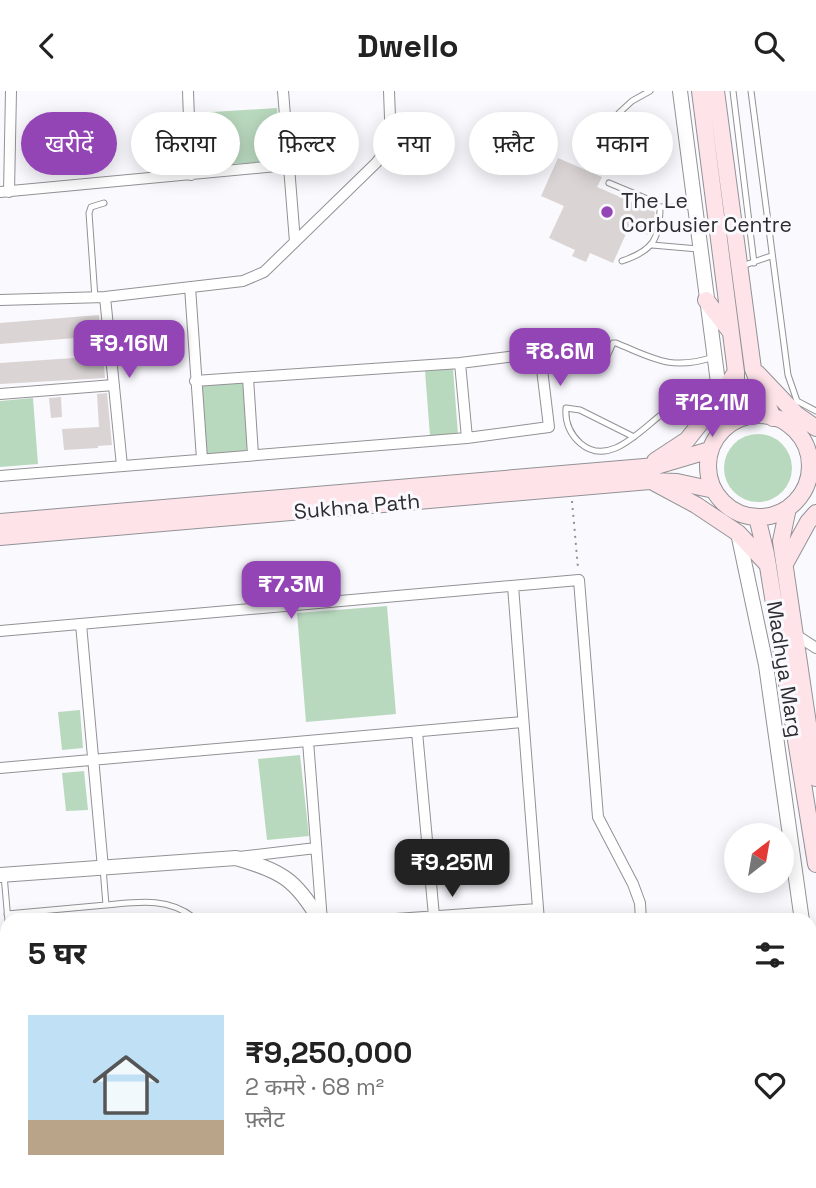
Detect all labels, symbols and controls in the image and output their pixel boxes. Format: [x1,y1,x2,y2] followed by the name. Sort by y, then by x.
[357,26,459,66] text: Dwello
[28,27,66,65] icon: back
[750,27,788,65] icon: search
[21,112,117,175] chip: खरीदें
[131,112,240,175] chip: किराया
[254,112,359,175] chip: फ़िल्टर
[373,112,455,175] chip: नया
[469,112,558,175] chip: फ़्लैट
[572,112,673,175] chip: मकान
[621,187,792,238] place label: The Le Corbusier Centre
[599,204,615,220] marker: The Le Corbusier Centre
[72,321,186,380] pin: ₹9.16M
[90,328,168,358] text: ₹9.16M
[511,329,609,388] pin: ₹8.6M
[525,336,595,366] text: ₹8.6M
[655,379,769,439] pin: ₹12.1M
[675,387,749,417] text: ₹12.1M
[293,487,421,525] street label: Sukhna Path
[242,561,340,621] pin: ₹7.3M
[258,569,324,599] text: ₹7.3M
[761,599,809,739] street label: Madhya Marg
[724,823,794,893] north arrow
[724,823,794,893] map controls
[395,839,509,899] pin: ₹9.25M
[411,847,493,877] text: ₹9.25M
[28,934,86,973] text: 5 घर
[751,936,789,974] icon: filters
[245,1033,412,1072] text: ₹9,250,000
[84,1043,168,1127] icon: home
[751,1066,789,1104] icon: heart
[245,1072,384,1102] text: 2 कमरे · 68 m²
[245,1104,285,1134] text: फ़्लैट

